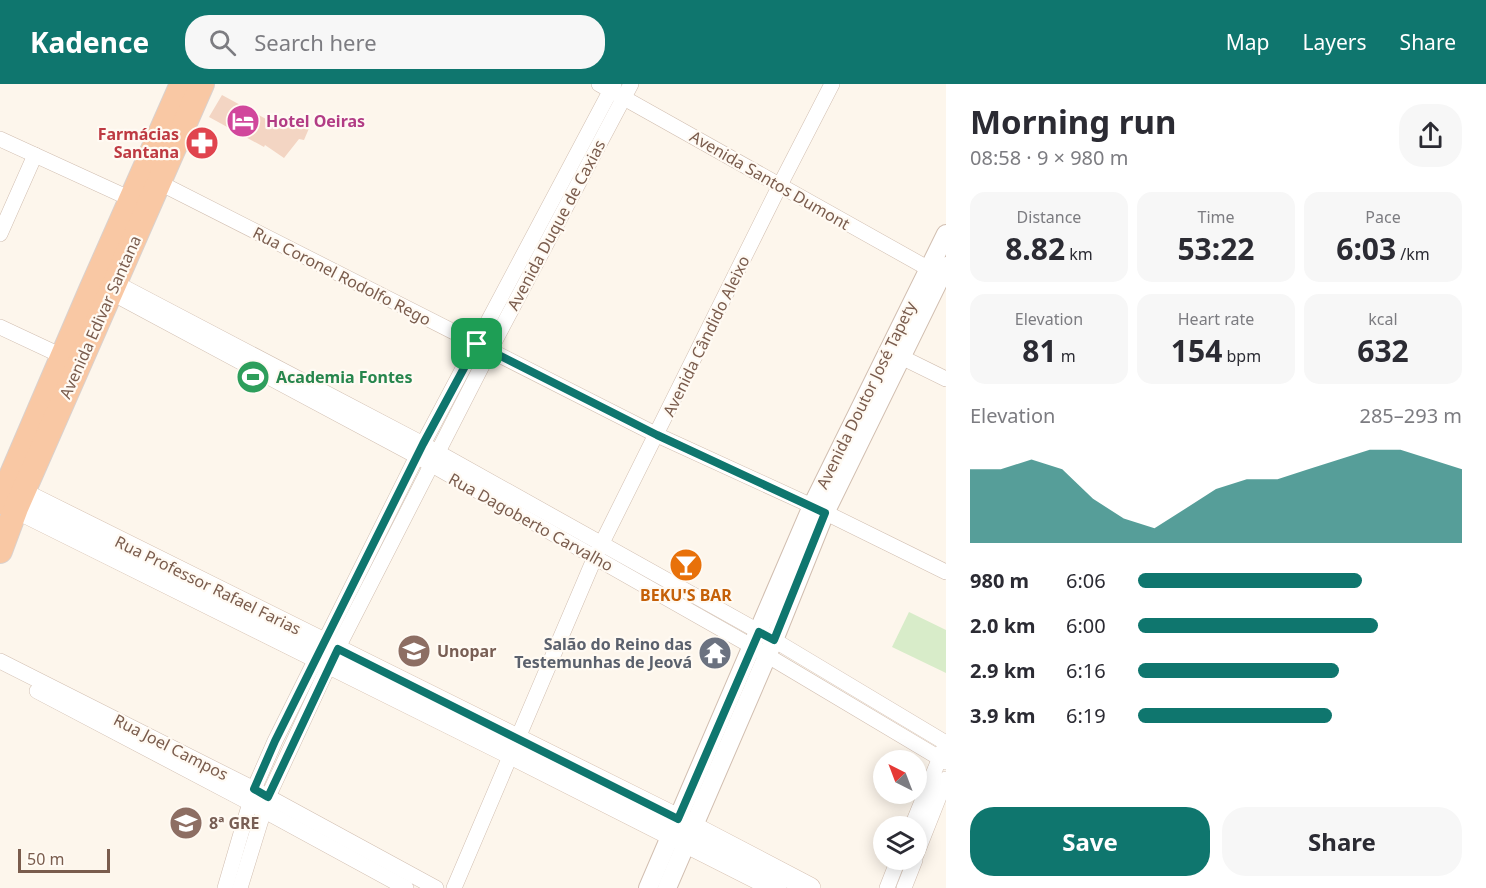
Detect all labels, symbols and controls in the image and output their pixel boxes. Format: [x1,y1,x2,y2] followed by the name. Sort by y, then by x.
[185,15,605,69] search box
[30,23,149,61] text: Kadence
[206,26,239,59] icon: search
[254,27,377,57] text: Search here
[1226,28,1270,56] text: Map
[1303,28,1367,56] text: Layers
[1400,28,1456,56] text: Share
[970,99,1176,144] text: Morning run
[225,103,261,139] hotel icon: Hotel Oeiras
[1399,104,1462,167] button: share
[266,110,365,132] place label: Hotel Oeiras
[98,123,179,163] place label: Farmácias Santana
[184,125,220,161] pharmacy icon: Farmácias Santana
[686,125,854,235] street label: Avenida Santos Dumont
[502,136,610,314] street label: Avenida Duque de Caxias
[970,144,1128,171] text: 08:58 · 9 × 980 m
[1017,206,1081,228] text: Distance
[1197,206,1235,228] text: Time
[1365,206,1401,228] text: Pace
[249,221,435,331] street label: Rua Coronel Rodolfo Rego
[1005,228,1065,269] text: 8.82
[1177,228,1255,269] text: 53:22
[1336,228,1396,269] text: 6:03
[54,232,146,402] street label: Avenida Edivar Santana
[1065,243,1093,265] text: km
[1396,243,1430,265] text: /km
[657,252,755,420] street label: Avenida Cândido Aleixo
[811,297,921,492] street label: Avenida Doutor José Tapety
[1015,308,1083,330] text: Elevation
[1178,308,1254,330] text: Heart rate
[1368,308,1398,330] text: kcal
[451,318,502,369] pin
[460,327,493,360] icon: arrive
[1022,330,1057,371] text: 81
[1171,330,1222,371] text: 154
[1357,330,1409,371] text: 632
[1057,345,1076,367] text: m
[1222,345,1261,367] text: bpm
[235,359,271,395] sports icon: Academia Fontes
[276,366,412,388] place label: Academia Fontes
[970,402,1055,429] text: Elevation
[1359,402,1462,429] text: 285–293 m
[445,468,617,576] street label: Rua Dagoberto Carvalho
[111,530,305,640] street label: Rua Professor Rafael Farias
[668,547,704,583] bar icon: BEKU'S BAR
[970,567,1029,594] text: 980 m
[1066,567,1106,594] text: 6:06
[640,584,732,606] place label: BEKU'S BAR
[970,612,1036,639] text: 2.0 km
[1066,612,1106,639] text: 6:00
[396,633,432,669] school or university icon: Unopar
[514,633,692,673] place label: Salão do Reino das Testemunhas de Jeová
[697,635,733,671] temple icon: Salão do Reino das Testemunhas de Jeová
[437,640,496,662] place label: Unopar
[970,657,1036,684] text: 2.9 km
[1066,657,1106,684] text: 6:16
[970,702,1036,729] text: 3.9 km
[1066,702,1106,729] text: 6:19
[110,709,232,785] street label: Rua Joel Campos
[873,750,927,804] north arrow
[873,750,927,870] map controls
[168,805,204,841] school or university icon: 8ª GRE
[970,807,1210,876] button: Save
[1222,807,1462,876] button: Share
[209,812,259,834] place label: 8ª GRE
[873,816,927,870] button: layers
[18,846,110,874] scale bar
[27,848,64,870] text: 50 m

